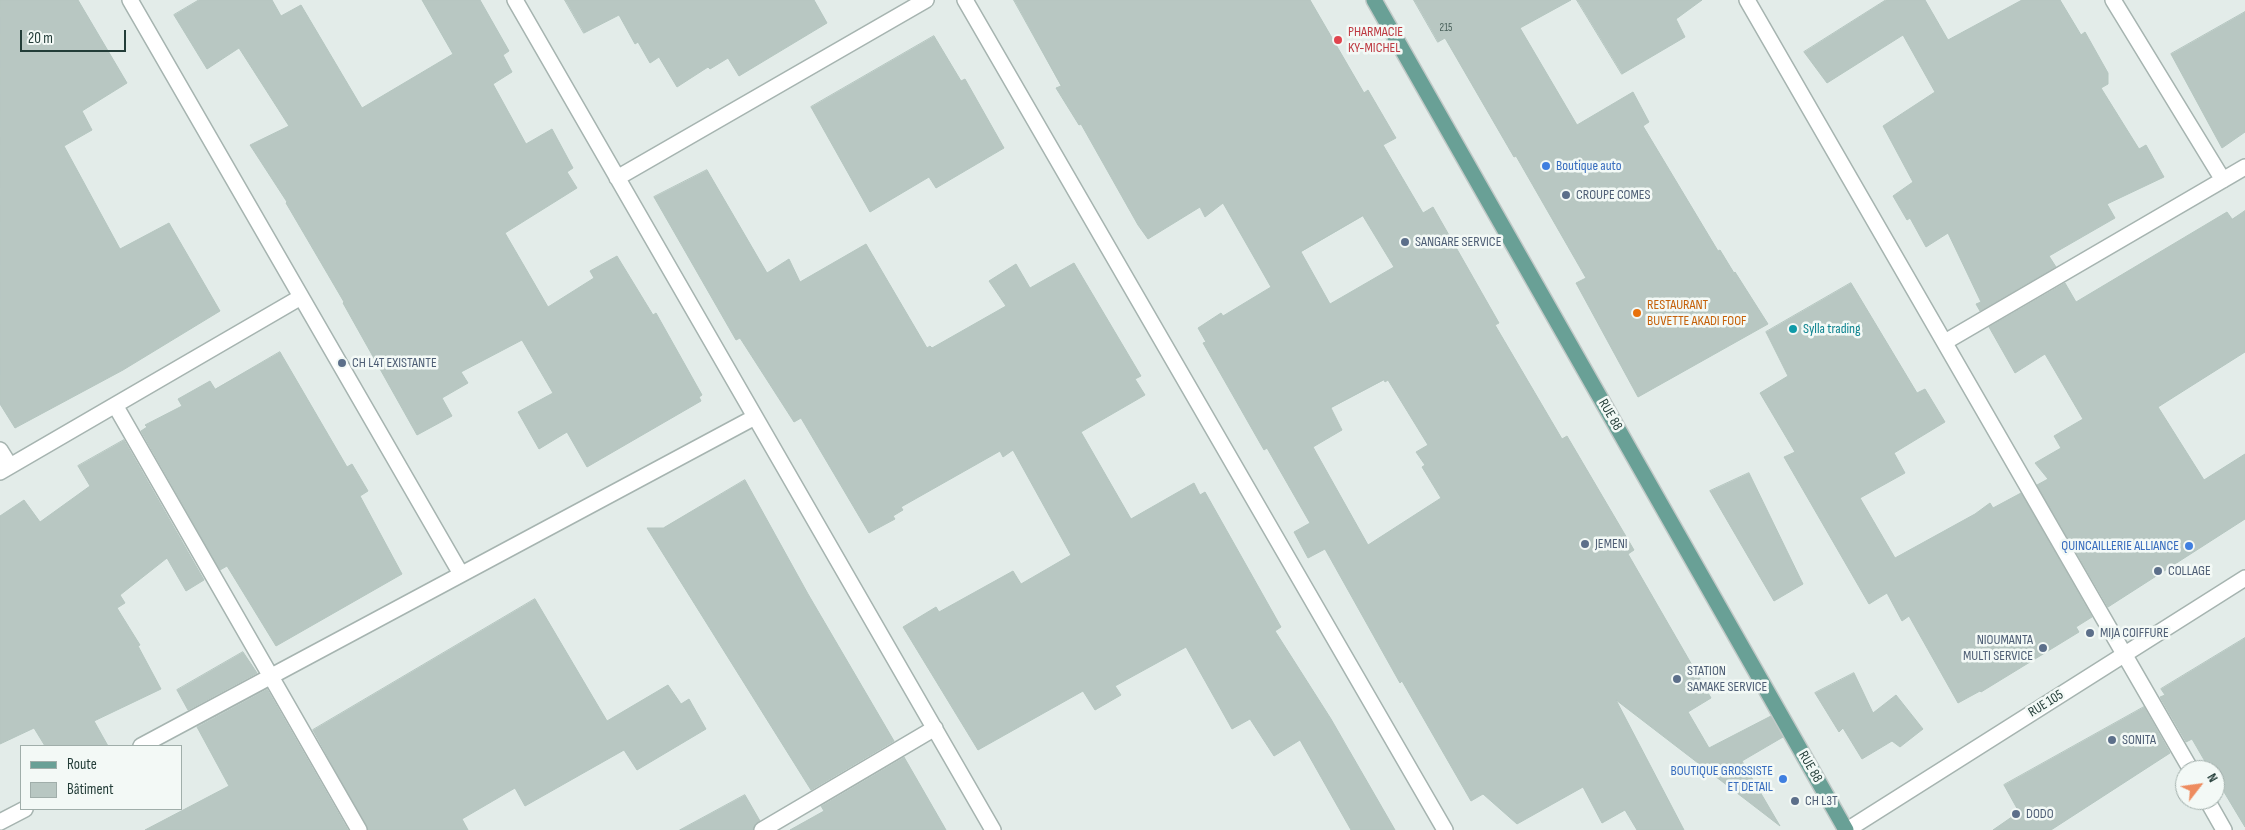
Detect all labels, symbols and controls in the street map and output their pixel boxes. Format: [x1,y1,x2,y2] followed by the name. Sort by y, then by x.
[22,20,129,52] scale bar
[1440,21,1452,35] house number: 215
[1348,24,1403,56] place label: PHARMACIE KY-MICHEL
[28,29,53,48] text: 20 m
[1332,34,1344,46] marker: PHARMACIE KY-MICHEL
[1556,158,1622,174] place label: Boutique auto
[1540,160,1552,172] marker: Boutique auto
[1576,187,1651,203] place label: CROUPE COMES
[1560,189,1572,201] marker: CROUPE COMES
[1415,234,1501,250] place label: SANGARE SERVICE
[1399,236,1411,248] marker: SANGARE SERVICE
[1647,297,1747,330] place label: RESTAURANT BUVETTE AKADI FOOF
[1631,307,1643,319] marker: RESTAURANT BUVETTE AKADI FOOF
[1803,321,1861,337] place label: Sylla trading
[1787,323,1799,335] marker: Sylla trading
[352,355,437,371] place label: CH L4T EXISTANTE
[336,357,348,369] marker: CH L4T EXISTANTE
[1594,396,1626,434] street label: RUE 88
[1595,536,1628,552] place label: JEMENI
[1579,538,1591,550] marker: JEMENI
[2061,538,2179,554] place label: QUINCAILLERIE ALLIANCE
[2183,540,2195,552] marker: QUINCAILLERIE ALLIANCE
[2168,563,2211,579] place label: COLLAGE
[2152,565,2164,577] marker: COLLAGE
[2100,625,2169,641] place label: MIJA COIFFURE
[2084,627,2096,639] marker: MIJA COIFFURE
[1963,632,2033,664] place label: NIOUMANTA MULTI SERVICE
[2037,642,2049,654] marker: NIOUMANTA MULTI SERVICE
[1687,663,1767,696] place label: STATION SAMAKE SERVICE
[1671,673,1683,685] marker: STATION SAMAKE SERVICE
[2025,687,2067,721] street label: RUE 105
[2122,732,2156,748] place label: SONITA
[2106,734,2118,746] marker: SONITA
[20,745,182,810] legend
[1794,748,1826,786] street label: RUE 88
[67,755,97,774] text: Route
[2175,760,2225,810] north arrow
[1670,763,1773,796] place label: BOUTIQUE GROSSISTE ET DETAIL
[2203,770,2222,785] text: N
[1777,773,1789,785] marker: BOUTIQUE GROSSISTE ET DETAIL
[67,780,114,799] text: Bâtiment
[1805,793,1838,809] place label: CH L3T
[1789,795,1801,807] marker: CH L3T
[2026,806,2054,822] place label: DODO
[2010,808,2022,820] marker: DODO

